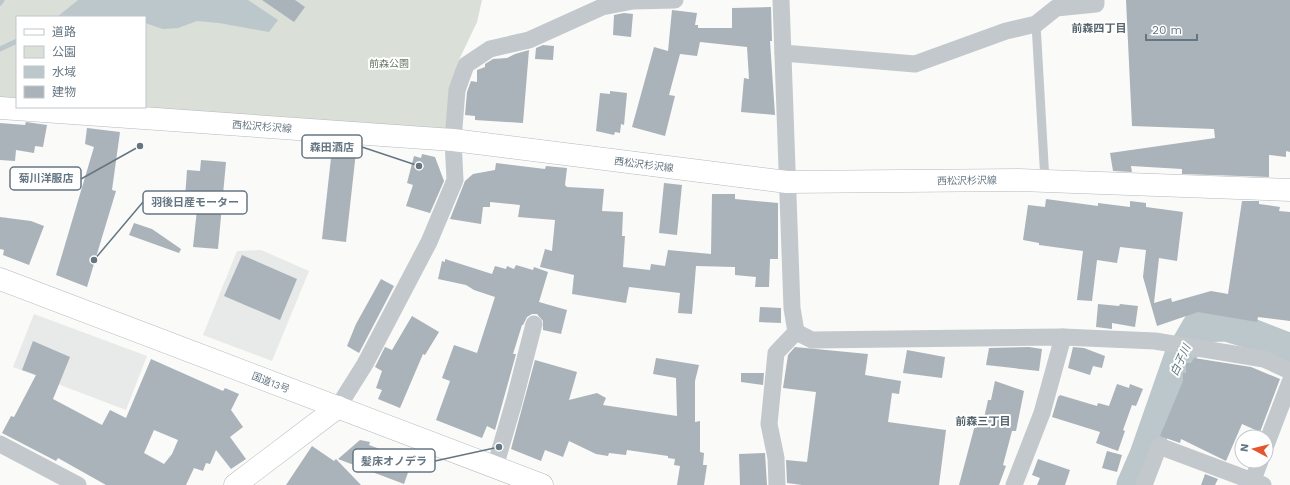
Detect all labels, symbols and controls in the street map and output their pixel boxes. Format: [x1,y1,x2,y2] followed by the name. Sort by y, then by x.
[16,16,146,108] legend
[1146,16,1197,42] scale bar
[1072,22,1127,35] district label: 前森四丁目
[1152,23,1182,37] text: 20 m
[52,25,76,39] text: 道路
[52,45,76,59] text: 公園
[369,58,409,69] park label: 前森公園
[52,65,76,79] text: 水域
[52,85,76,99] text: 建物
[232,119,292,134] street label: 西松沢杉沢線
[302,135,362,158] callout: 森田酒店
[310,141,354,154] text: 森田酒店
[613,155,674,174] street label: 西松沢杉沢線
[10,167,81,190] callout: 菊川洋服店
[19,172,74,185] text: 菊川洋服店
[937,174,997,187] street label: 西松沢杉沢線
[143,191,247,214] callout: 羽後日産モーター
[151,196,239,209] text: 羽後日産モーター
[1168,342,1194,378] water label: 白子川
[250,370,291,395] street label: 国道13号
[956,415,1011,428] district label: 前森三丁目
[1234,429,1274,469] north arrow
[1238,443,1252,453] text: N
[353,449,435,472] callout: 髪床オノデラ
[361,455,427,468] text: 髪床オノデラ

